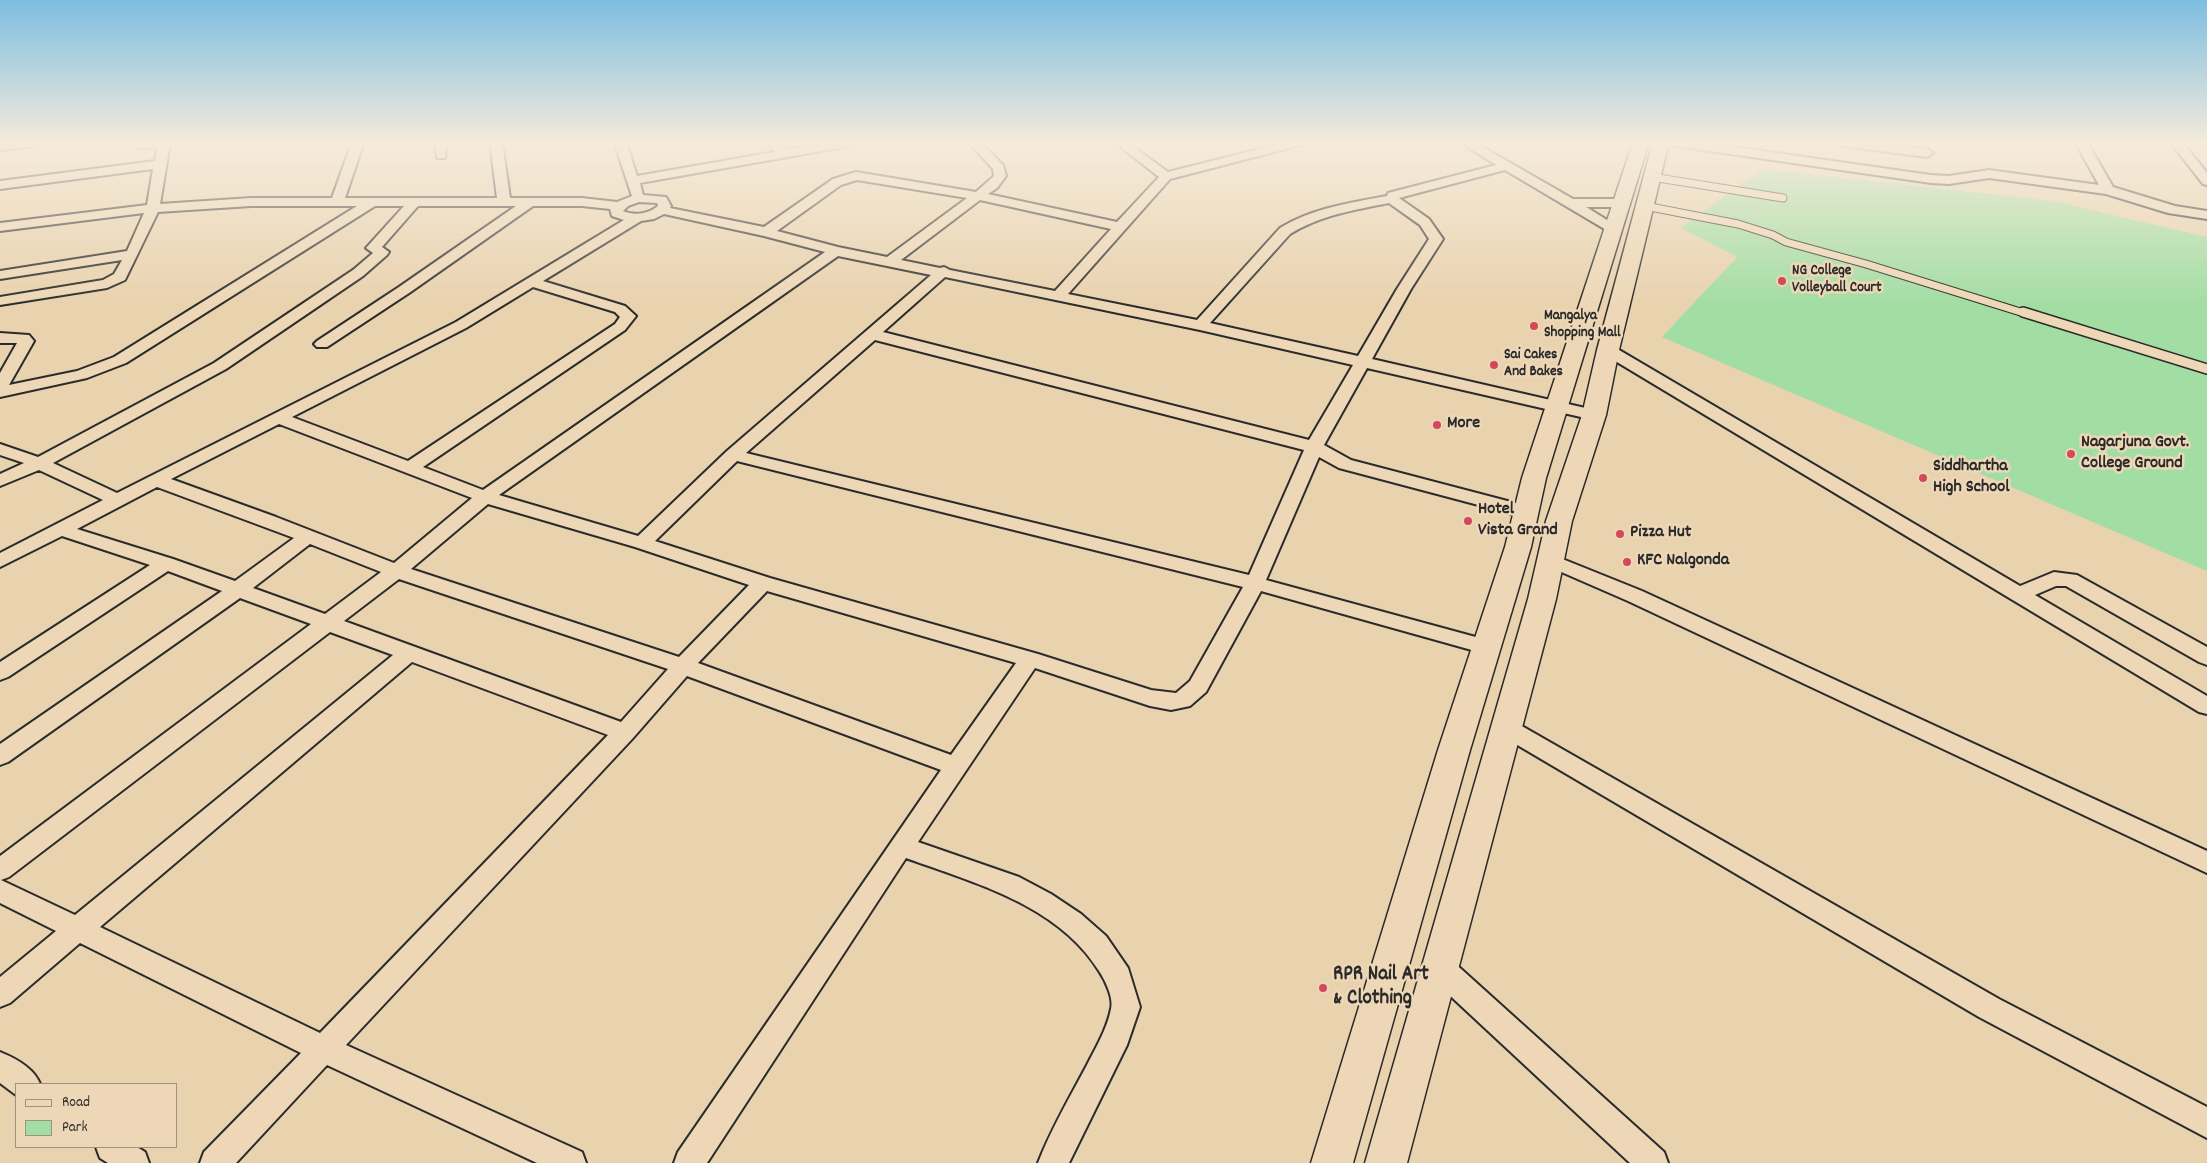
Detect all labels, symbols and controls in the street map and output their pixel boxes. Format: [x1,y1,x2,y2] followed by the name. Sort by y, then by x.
[1792,263,1881,298] place label: NG College Volleyball Court
[1776,275,1788,287] marker: NG College Volleyball Court
[1544,308,1621,343] place label: Mangalya Shopping Mall
[1528,320,1540,332] marker: Mangalya Shopping Mall
[1504,347,1563,382] place label: Sai Cakes And Bakes
[1488,359,1500,371] marker: Sai Cakes And Bakes
[1447,414,1480,436] place label: More
[1431,419,1443,431] marker: More
[2081,433,2189,476] place label: Nagarjuna Govt. College Ground
[2065,448,2077,460] marker: Nagarjuna Govt. College Ground
[1933,457,2009,499] place label: Siddhartha High School
[1917,472,1929,484] marker: Siddhartha High School
[1478,500,1558,542] place label: Hotel Vista Grand
[1462,515,1474,527] marker: Hotel Vista Grand
[1630,523,1691,545] place label: Pizza Hut
[1614,528,1626,540] marker: Pizza Hut
[1637,551,1729,573] place label: KFC Nalgonda
[1621,556,1633,568] marker: KFC Nalgonda
[1333,963,1429,1013] place label: RPR Nail Art & Clothing
[1317,982,1329,994] marker: RPR Nail Art & Clothing
[15,1083,178,1148] legend
[62,1092,90,1114] text: Road
[62,1117,88,1139] text: Park

